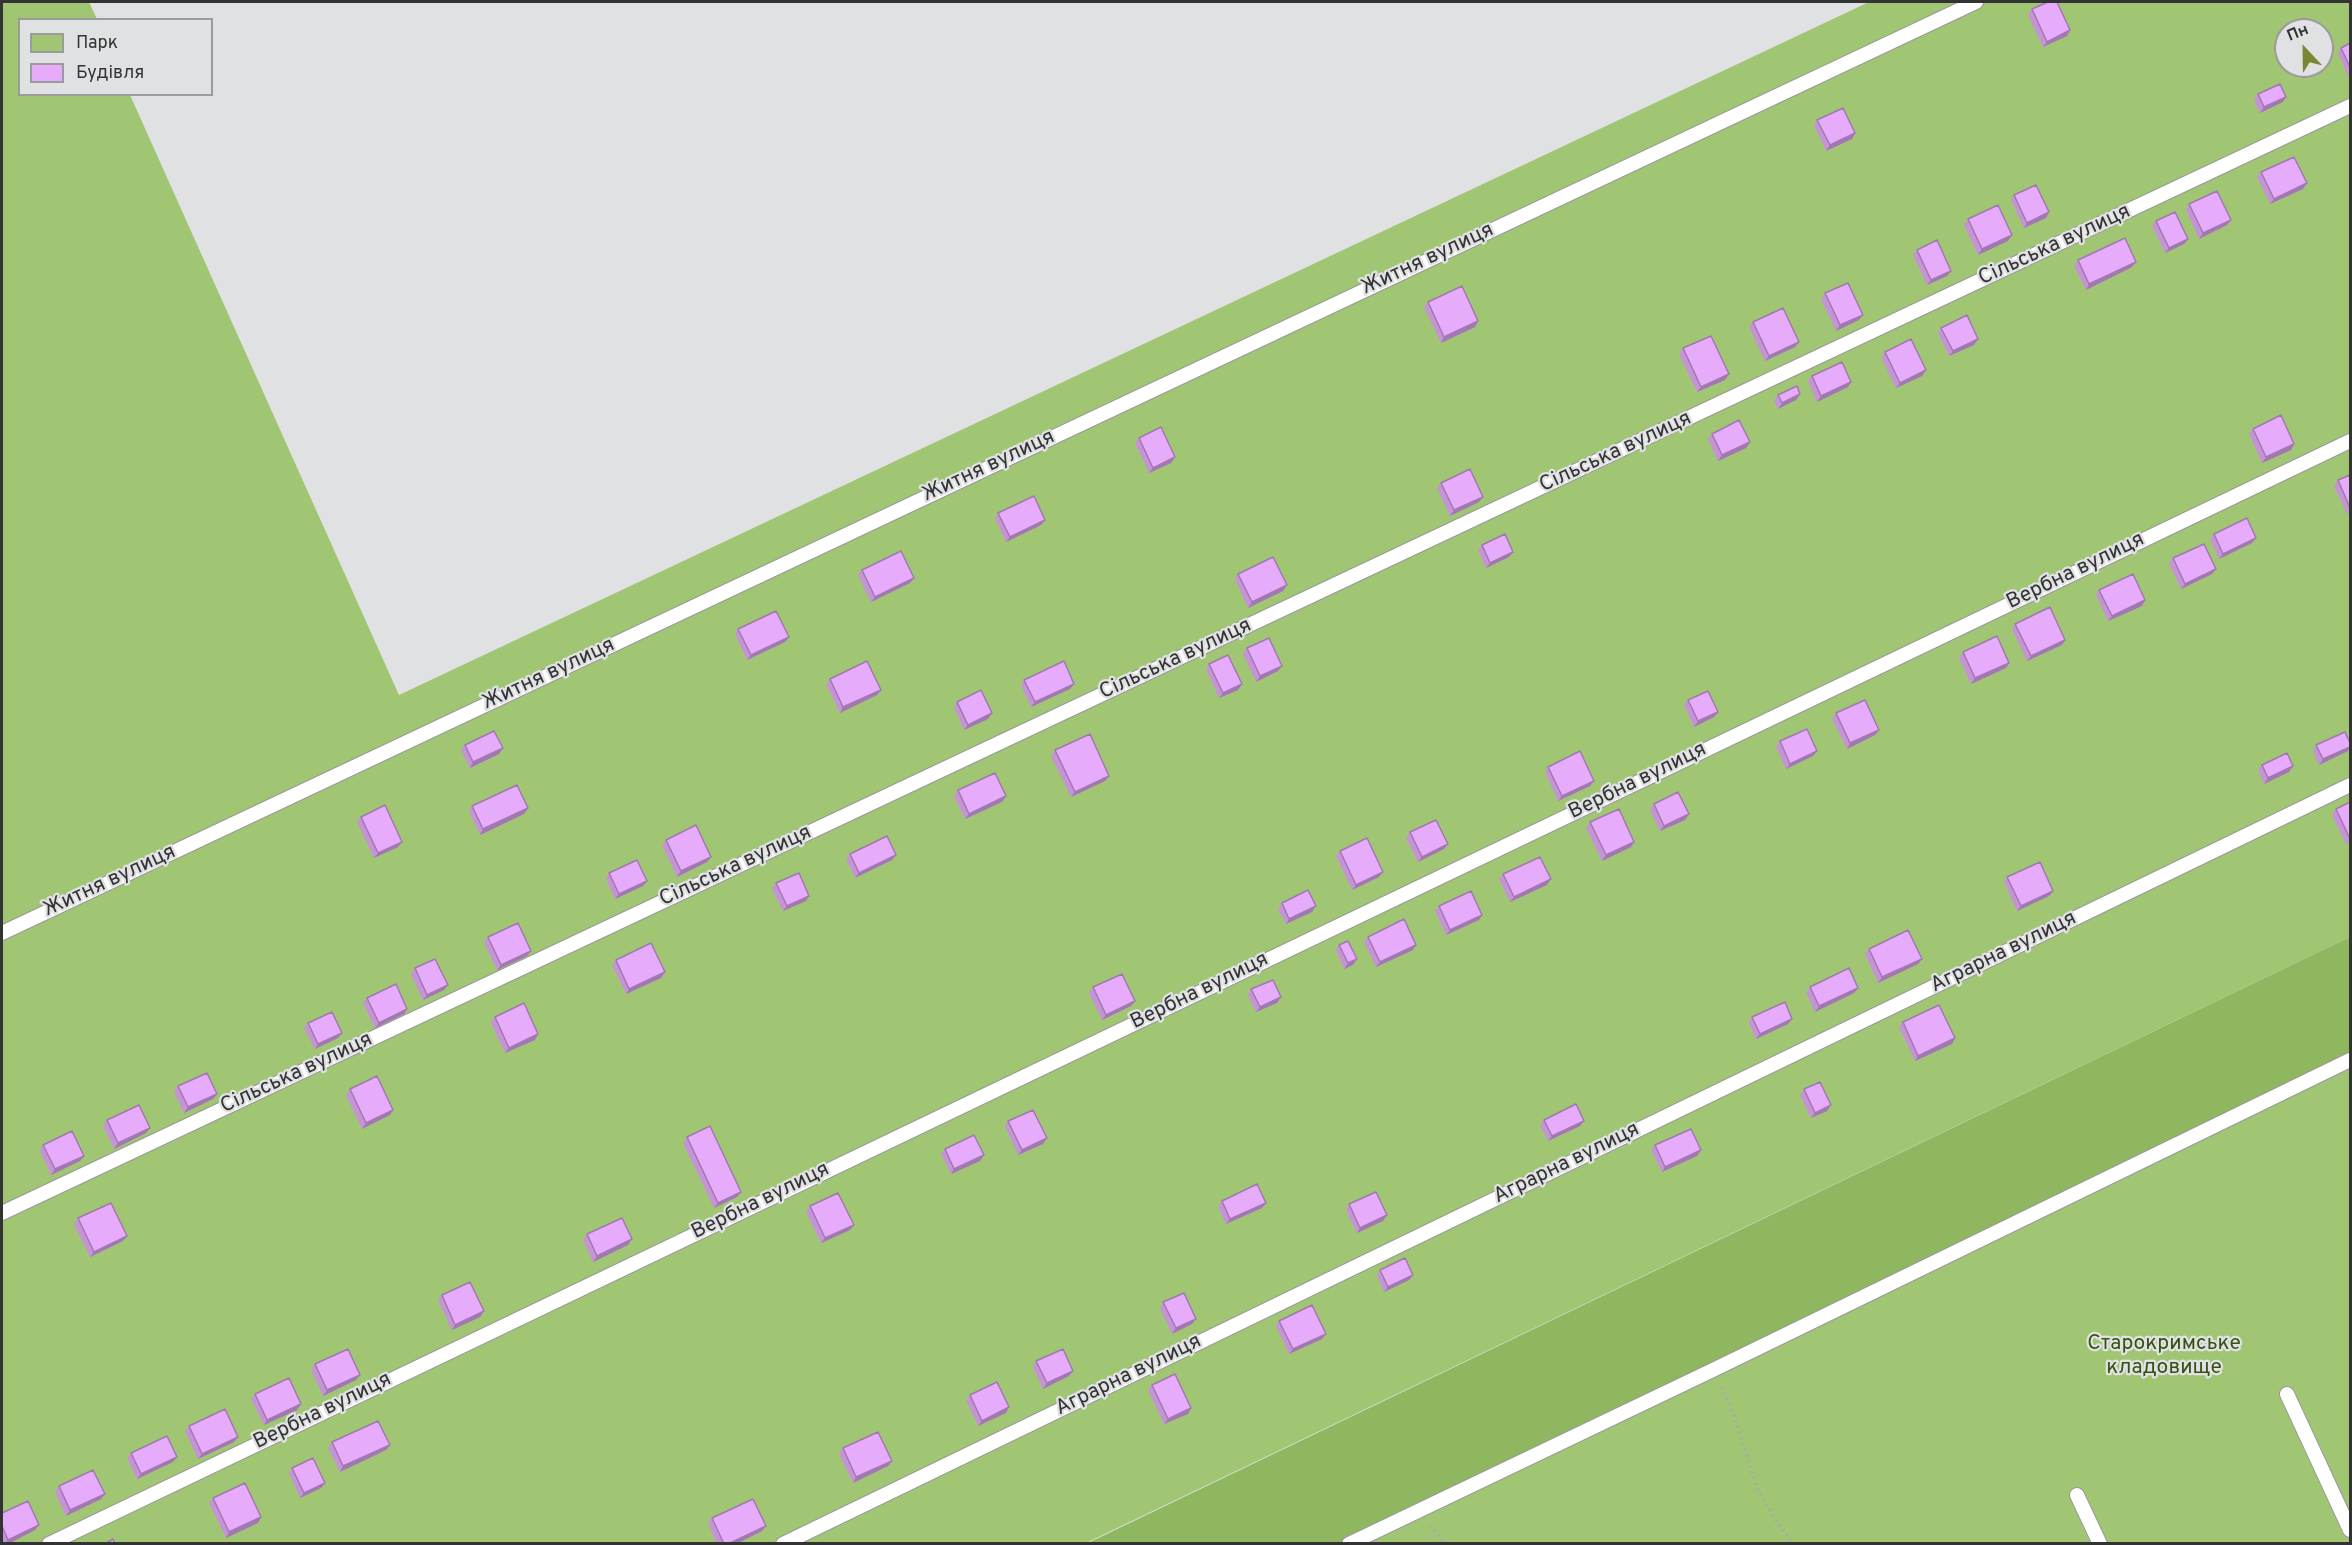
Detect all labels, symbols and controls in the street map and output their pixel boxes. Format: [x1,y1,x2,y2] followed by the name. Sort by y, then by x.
[18,18,213,96] legend
[2274,18,2334,78] north arrow
[2284,20,2312,46] text: Пн
[76,32,118,55] text: Парк
[76,62,144,85] text: Будівля
[1975,200,2135,292] street label: Сільська вулиця
[1358,218,1498,302] street label: Житня вулиця
[1536,407,1696,499] street label: Сільська вулиця
[919,425,1059,509] street label: Житня вулиця
[2003,528,2149,616] street label: Вербна вулиця
[1096,614,1256,706] street label: Сільська вулиця
[479,633,619,717] street label: Житня вулиця
[1565,738,1711,826] street label: Вербна вулиця
[656,821,816,913] street label: Сільська вулиця
[40,840,180,924] street label: Житня вулиця
[1927,907,2081,999] street label: Аграрна вулиця
[1127,948,1273,1036] street label: Вербна вулиця
[217,1028,377,1120] street label: Сільська вулиця
[1490,1118,1644,1210] street label: Аграрна вулиця
[688,1158,834,1246] street label: Вербна вулиця
[1052,1330,1206,1422] street label: Аграрна вулиця
[2087,1332,2241,1382] park label: Старокримське кладовище
[250,1368,396,1456] street label: Вербна вулиця

